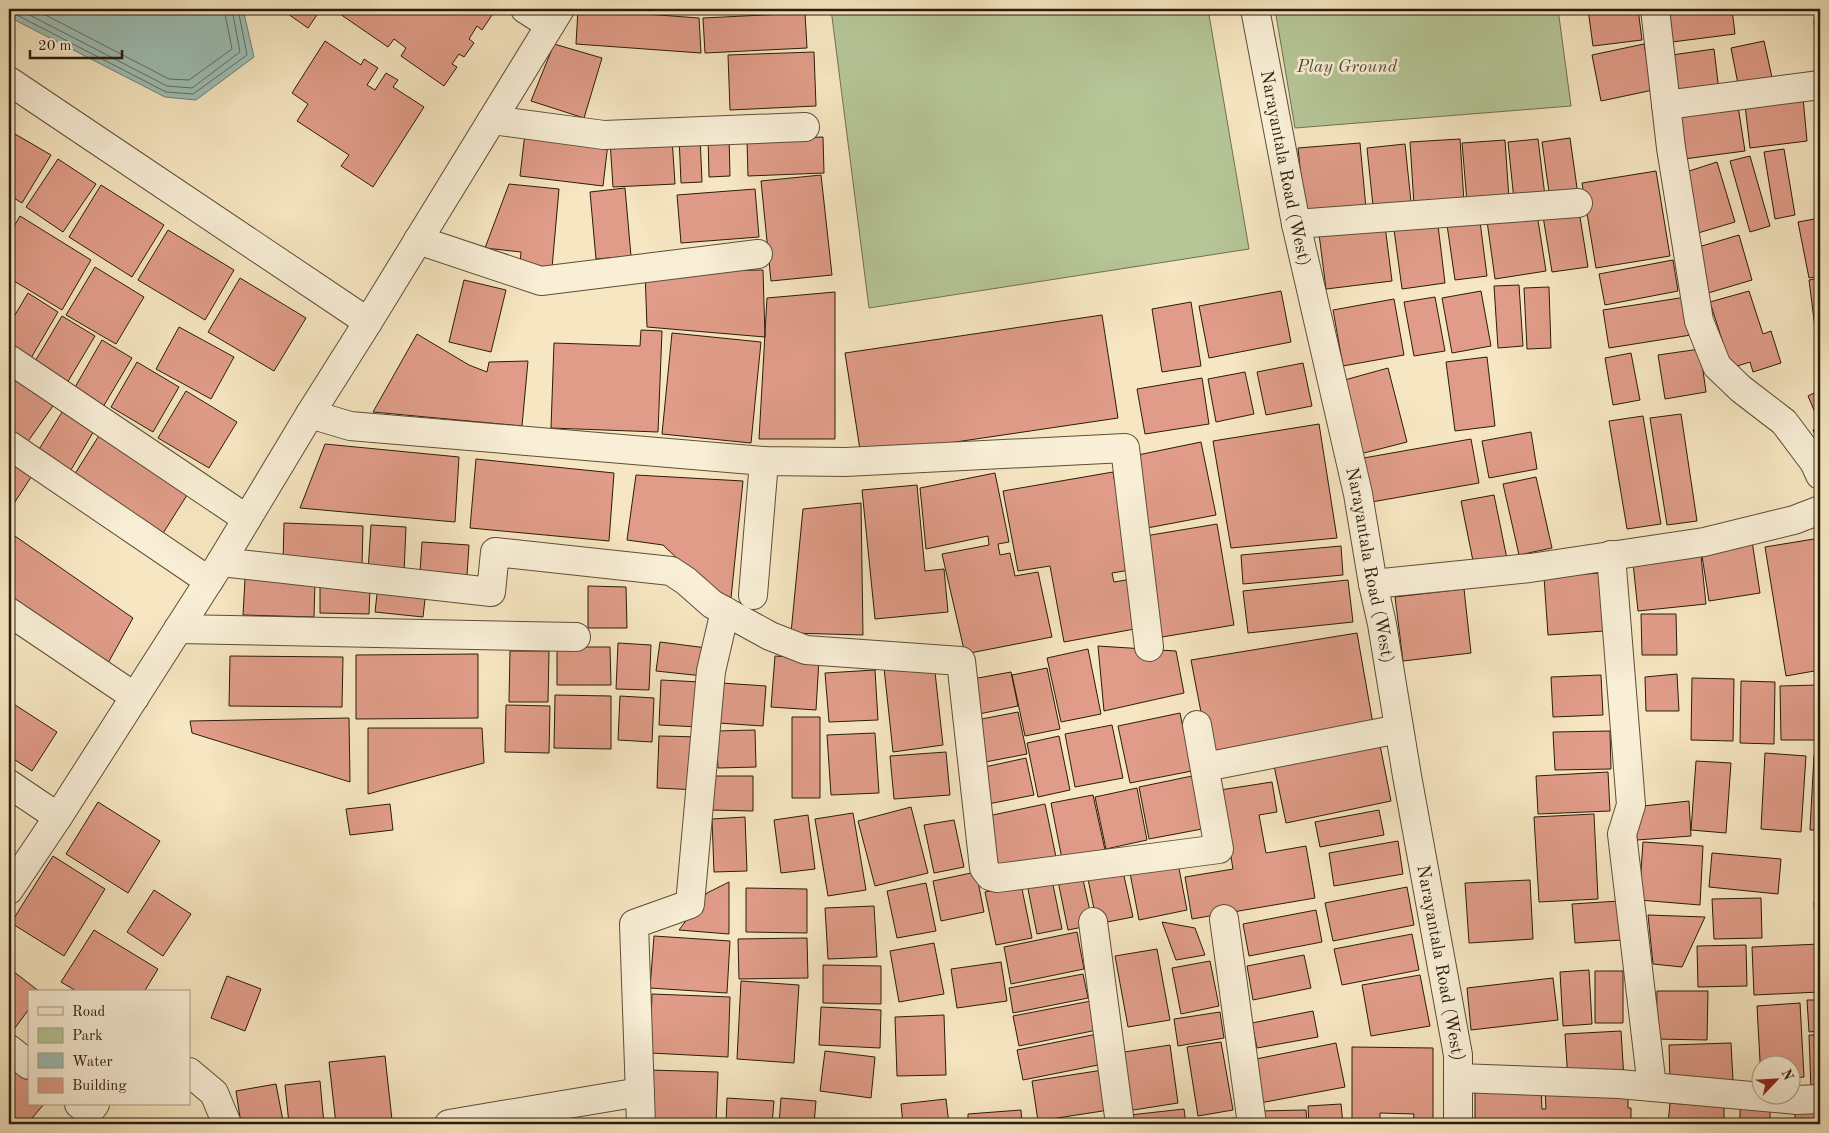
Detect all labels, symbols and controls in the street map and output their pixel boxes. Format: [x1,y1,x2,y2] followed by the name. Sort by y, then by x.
[30,28,122,60] scale bar
[38,39,72,54] text: 20 m
[1296,58,1398,76] park label: Play Ground
[1257,69,1314,268] street label: Narayantala Road (West)
[1342,466,1397,664] street label: Narayantala Road (West)
[1413,863,1467,1061] street label: Narayantala Road (West)
[28,990,190,1106] legend
[72,1005,106,1020] text: Road
[72,1029,103,1044] text: Park
[72,1055,113,1070] text: Water
[1752,1056,1802,1106] north arrow
[1778,1067,1796,1083] text: N
[72,1079,127,1094] text: Building

